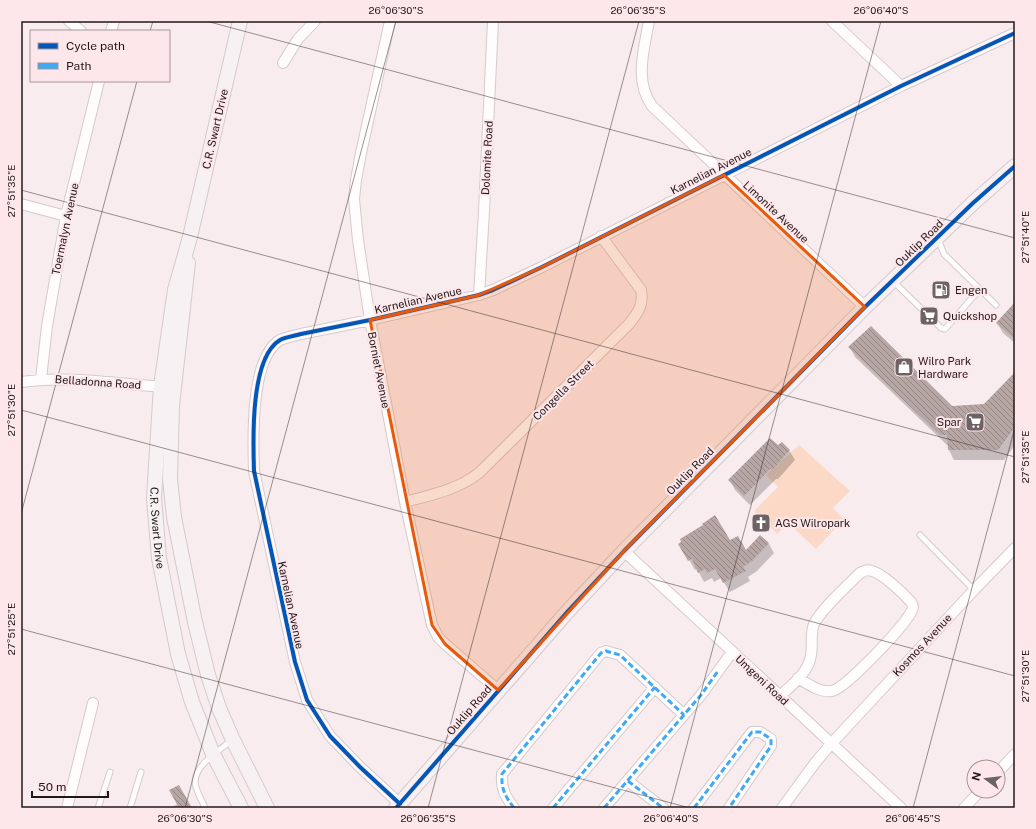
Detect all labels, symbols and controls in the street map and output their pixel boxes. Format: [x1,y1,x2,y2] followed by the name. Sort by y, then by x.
[369,4,424,16] text: 26°06'30"S
[610,4,666,16] text: 26°06'35"S
[854,4,909,16] text: 26°06'40"S
[30,30,170,82] legend
[66,39,125,53] text: Cycle path
[66,59,92,73] text: Path
[200,88,230,170] street label: C.R. Swart Drive
[479,121,495,195] street label: Dolomite Road
[669,145,753,197] street label: Karnelian Avenue
[5,165,17,217] text: 27°51'35"E
[741,179,811,245] street label: Limonite Avenue
[49,182,81,276] street label: Toermalyn Avenue
[1019,211,1031,263] text: 27°51'40"E
[893,217,945,269] street label: Ouklip Road
[930,279,952,301] fuel station icon: Engen
[373,284,463,316] street label: Karnelian Avenue
[955,284,987,296] place label: Engen
[918,305,940,327] supermarket icon: Quickshop
[943,310,997,322] place label: Quickshop
[366,331,392,409] street label: Borniet Avenue
[918,355,971,380] place label: Wilro Park Hardware
[893,356,915,378] shop icon: Wilro Park Hardware
[530,357,596,423] street label: Congella Street
[54,373,142,391] street label: Belladonna Road
[5,384,17,436] text: 27°51'30"E
[964,411,986,433] supermarket icon: Spar
[937,416,961,428] place label: Spar
[1019,431,1031,483] text: 27°51'35"E
[664,445,716,497] street label: Ouklip Road
[148,487,167,570] street label: C.R. Swart Drive
[750,512,772,534] church icon: AGS Wilropark
[775,517,850,529] place label: AGS Wilropark
[276,560,306,650] street label: Karnelian Avenue
[5,603,17,655] text: 27°51'25"E
[890,611,954,679] street label: Kosmos Avenue
[1019,650,1031,702] text: 27°51'30"E
[733,652,791,708] street label: Umgeni Road
[444,683,494,737] street label: Ouklip Road
[966,759,1006,799] north arrow
[969,771,983,782] text: N
[32,773,108,799] scale bar
[38,780,66,794] text: 50 m
[158,812,213,824] text: 26°06'30"S
[400,812,456,824] text: 26°06'35"S
[644,812,699,824] text: 26°06'40"S
[885,812,941,824] text: 26°06'45"S

